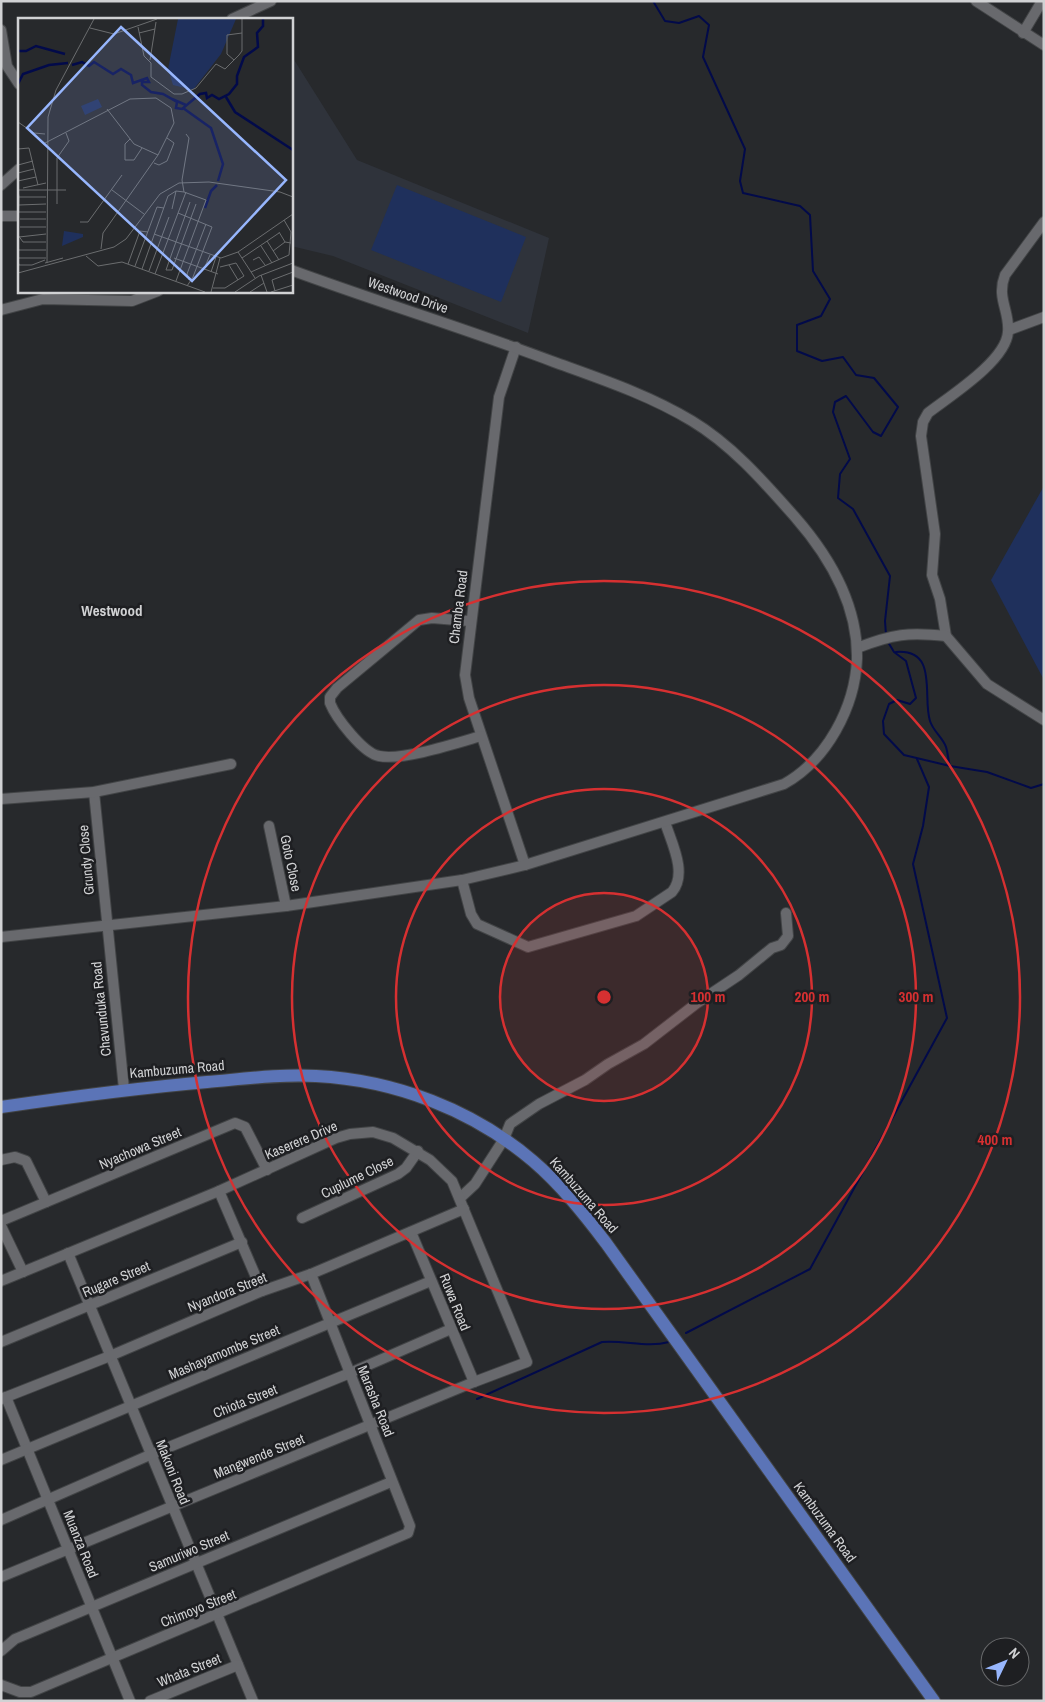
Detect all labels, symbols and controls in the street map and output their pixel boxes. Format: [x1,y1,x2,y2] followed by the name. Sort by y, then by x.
[18,18,292,292] inset map
[365,273,451,317] street label: Westwood Drive
[445,569,471,645] street label: Chamba Road
[81,600,143,621] district label: Westwood
[74,824,98,896] street label: Grundy Close
[276,833,306,893] street label: Goto Close
[87,961,115,1057] street label: Chavunduka Road
[691,986,725,1007] text: 100 m
[795,986,829,1007] text: 200 m
[899,986,933,1007] text: 300 m
[595,988,613,1006] centre of rings
[129,1056,225,1082] street label: Kambuzuma Road
[262,1117,340,1163] street label: Kaserere Drive
[96,1123,184,1173] street label: Nyachowa Street
[978,1129,1012,1150] text: 400 m
[318,1152,396,1202] street label: Cuplume Close
[546,1153,622,1237] street label: Kambuzuma Road
[80,1257,152,1301] street label: Rugare Street
[185,1268,269,1316] street label: Nyandora Street
[435,1271,475,1333] street label: Ruwa Road
[166,1321,282,1383] street label: Mashayamombe Street
[354,1363,398,1439] street label: Marasha Road
[210,1380,280,1422] street label: Chiota Street
[211,1430,307,1482] street label: Mangwende Street
[152,1437,194,1507] street label: Makoni Road
[790,1478,860,1566] street label: Kambuzuma Road
[59,1507,103,1581] street label: Muanza Road
[146,1526,232,1576] street label: Samuriwo Street
[158,1585,238,1631] street label: Chimoyo Street
[980,1637,1030,1687] north arrow
[1005,1644,1024,1662] text: N
[155,1649,223,1691] street label: Whata Street

